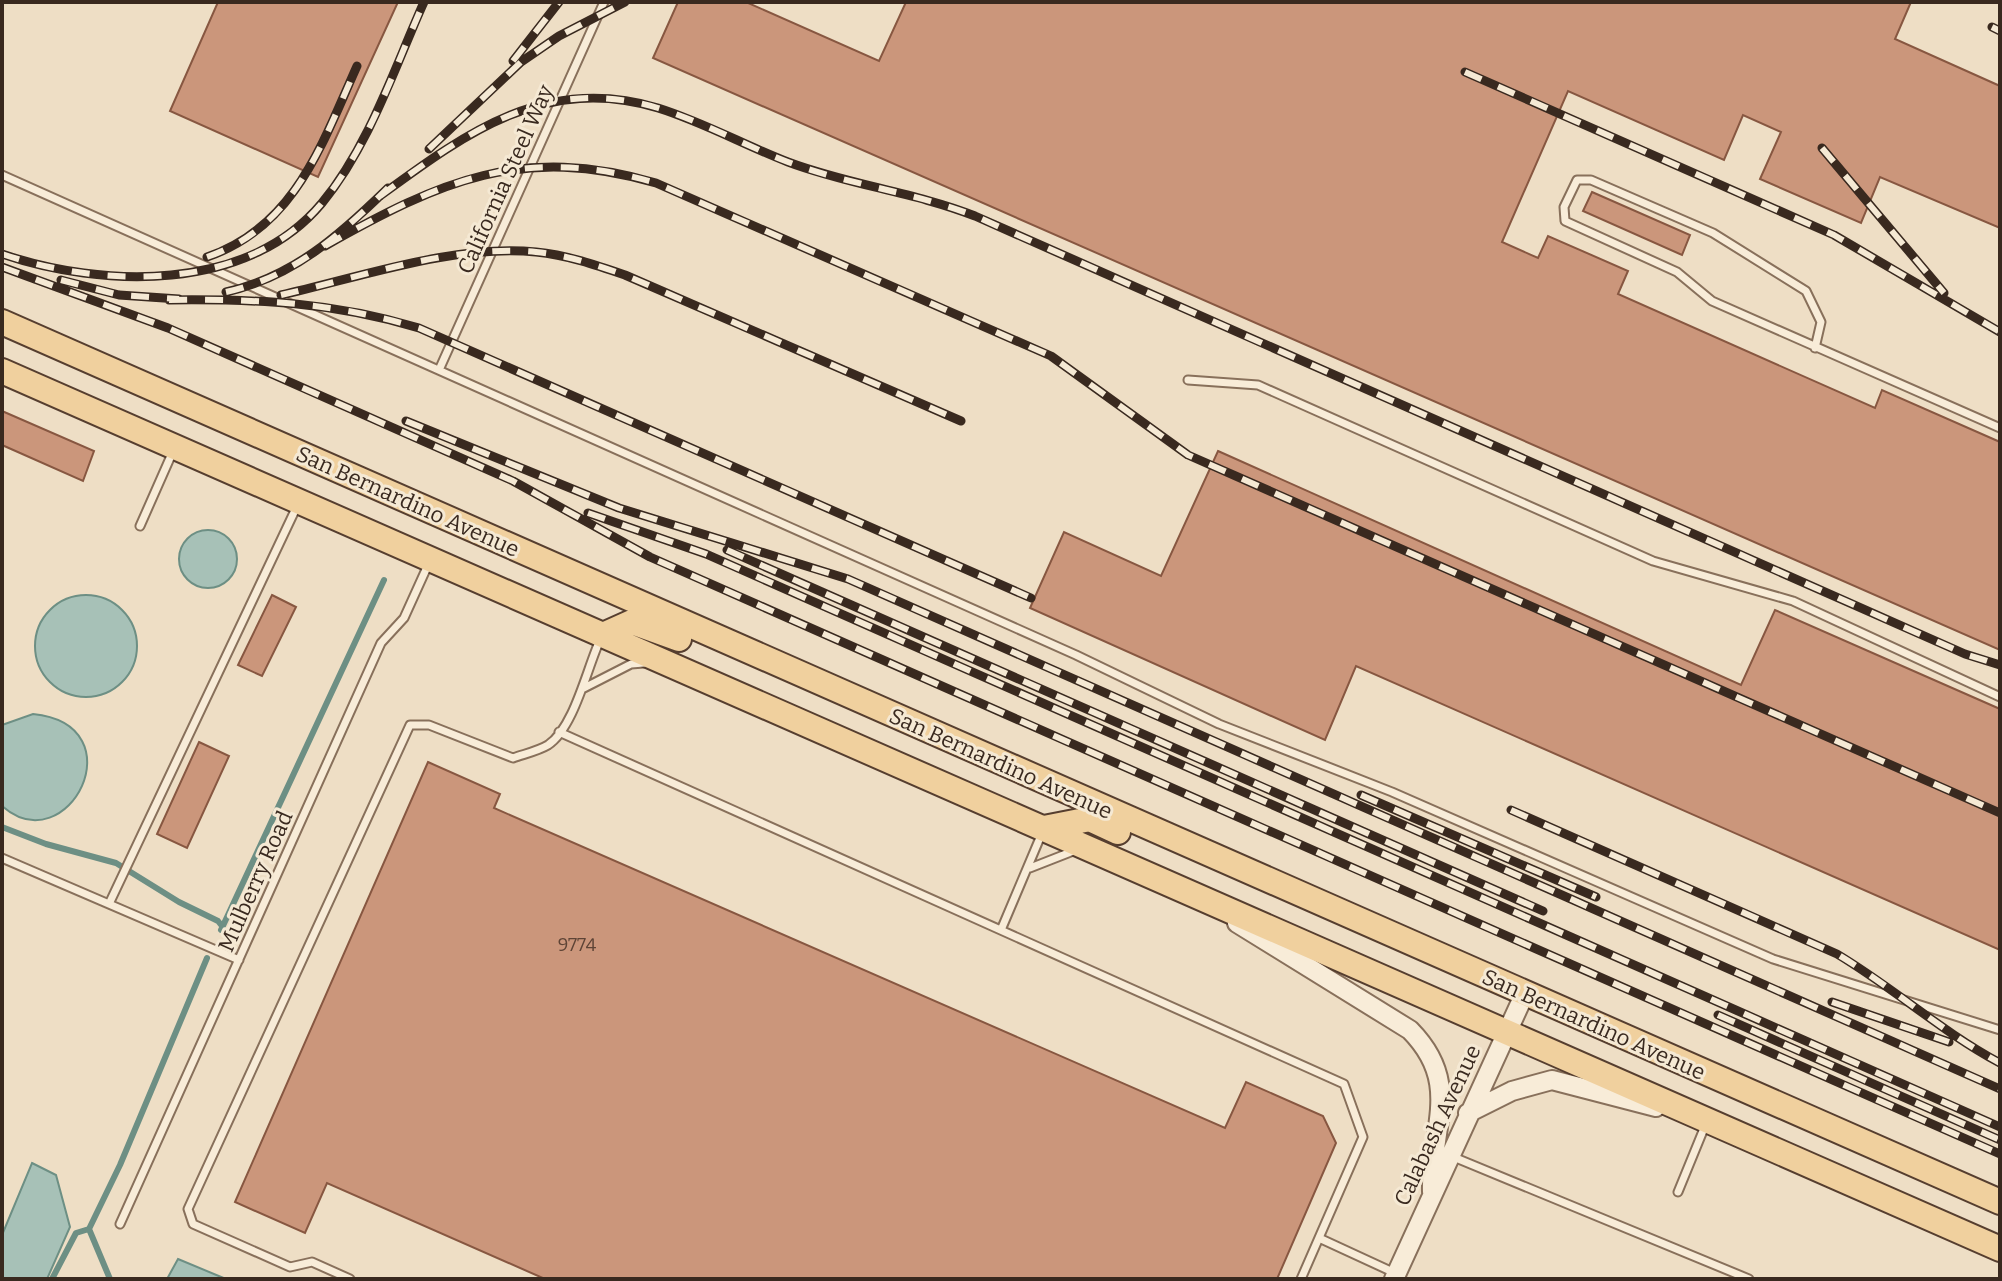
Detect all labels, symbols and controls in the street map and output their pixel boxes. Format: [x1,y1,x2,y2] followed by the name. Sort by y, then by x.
[452,80,559,278] street label: California Steel Way
[292,440,524,563] street label: San Bernardino Avenue
[885,702,1117,825] street label: San Bernardino Avenue
[212,806,299,956] street label: Mulberry Road
[558,934,597,956] house number: 9774
[1478,963,1710,1086] street label: San Bernardino Avenue
[1388,1040,1487,1210] street label: Calabash Avenue

